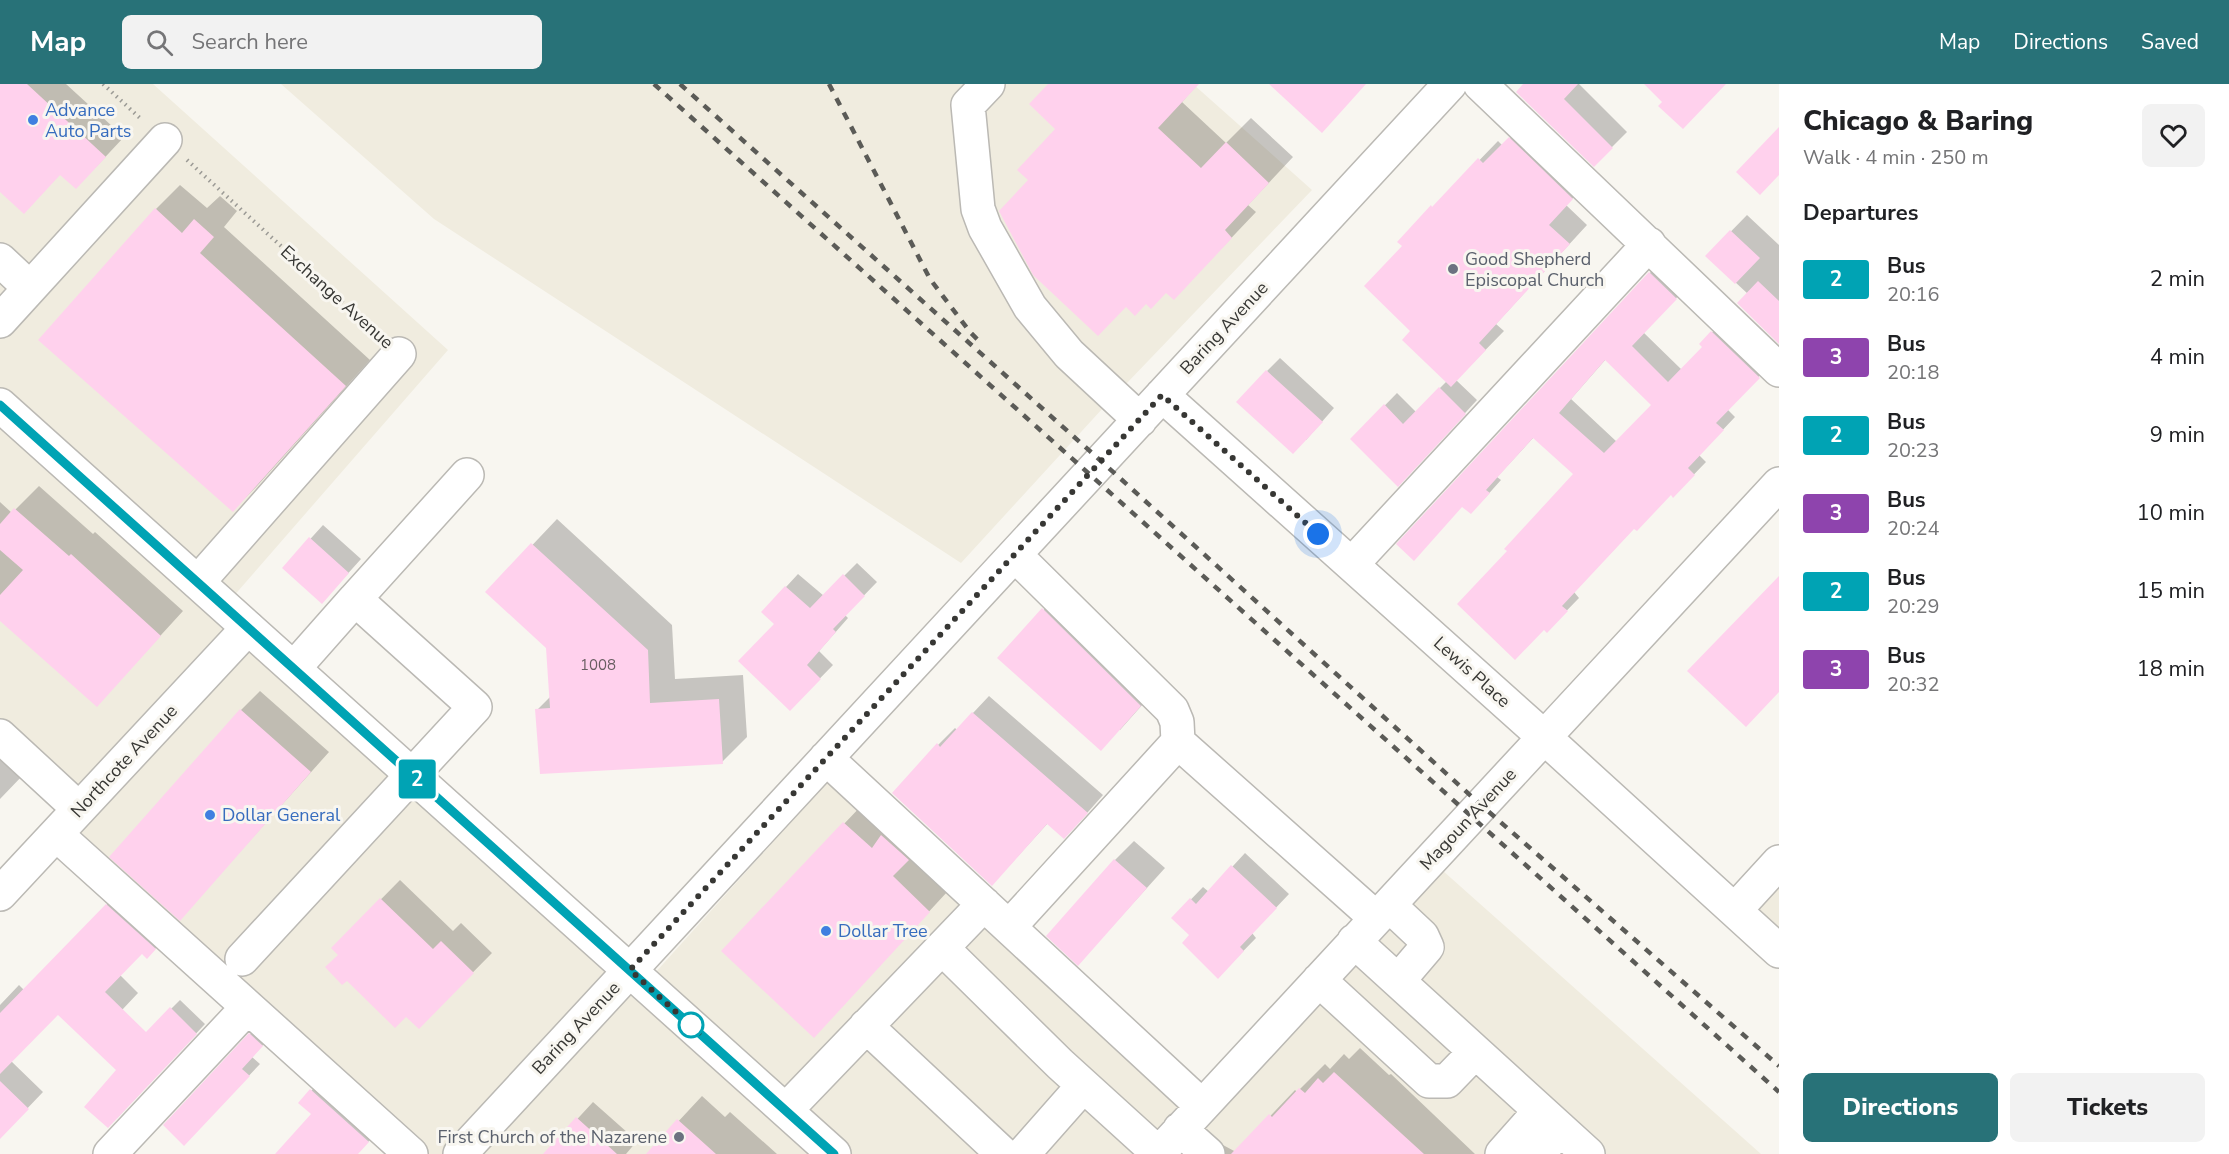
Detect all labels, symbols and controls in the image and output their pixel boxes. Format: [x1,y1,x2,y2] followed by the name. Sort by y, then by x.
[122,15,542,69] search box
[30,23,86,61] text: Map
[143,26,176,59] icon: search
[191,27,308,57] text: Search here
[1939,28,1980,56] text: Map
[2013,28,2108,56] text: Directions
[2141,28,2199,56] text: Saved
[45,98,131,143] place label: Advance Auto Parts
[1803,102,2033,140] text: Chicago & Baring
[2142,104,2205,167] button: heart
[26,113,40,127] marker: Advance Auto Parts
[1803,144,1989,171] text: Walk · 4 min · 250 m
[1803,198,1918,228] text: Departures
[275,240,399,354] street label: Exchange Avenue
[1465,247,1604,292] place label: Good Shepherd Episcopal Church
[1887,251,1926,281] text: Bus
[1446,262,1460,276] marker: Good Shepherd Episcopal Church
[2150,264,2205,294] text: 2 min
[1830,265,1842,293] text: 2
[1175,276,1273,380] street label: Baring Avenue
[1887,281,1940,308] text: 20:16
[1887,329,1926,359] text: Bus
[2150,342,2205,372] text: 4 min
[1830,343,1842,371] text: 3
[1887,359,1940,386] text: 20:18
[1887,407,1926,437] text: Bus
[2150,420,2205,450] text: 9 min
[1830,421,1842,449] text: 2
[1887,437,1940,464] text: 20:23
[1887,485,1926,515] text: Bus
[2137,498,2205,528] text: 10 min
[1830,499,1842,527] text: 3
[1887,515,1940,542] text: 20:24
[1303,519,1333,549] your location
[1887,563,1926,593] text: Bus
[2137,576,2205,606] text: 15 min
[1830,577,1842,605] text: 2
[1887,593,1940,620] text: 20:29
[1428,631,1516,713] street label: Lewis Place
[1887,641,1926,671] text: Bus
[2137,654,2205,684] text: 18 min
[580,655,616,675] house number: 1008
[1830,655,1842,683] text: 3
[1887,671,1940,698] text: 20:32
[65,699,183,823] street label: Northcote Avenue
[398,760,436,798] line badge: 2
[1414,763,1522,875] street label: Magoun Avenue
[411,765,423,793] text: 2
[222,803,341,827] place label: Dollar General
[203,808,217,822] marker: Dollar General
[838,919,928,943] place label: Dollar Tree
[819,924,833,938] marker: Dollar Tree
[527,976,625,1080] street label: Baring Avenue
[678,1012,704,1038] unlabelled marker
[1803,1073,1998,1142] button: Directions
[2010,1073,2205,1142] button: Tickets
[438,1125,667,1149] place label: First Church of the Nazarene
[672,1130,686,1144] marker: First Church of the Nazarene

